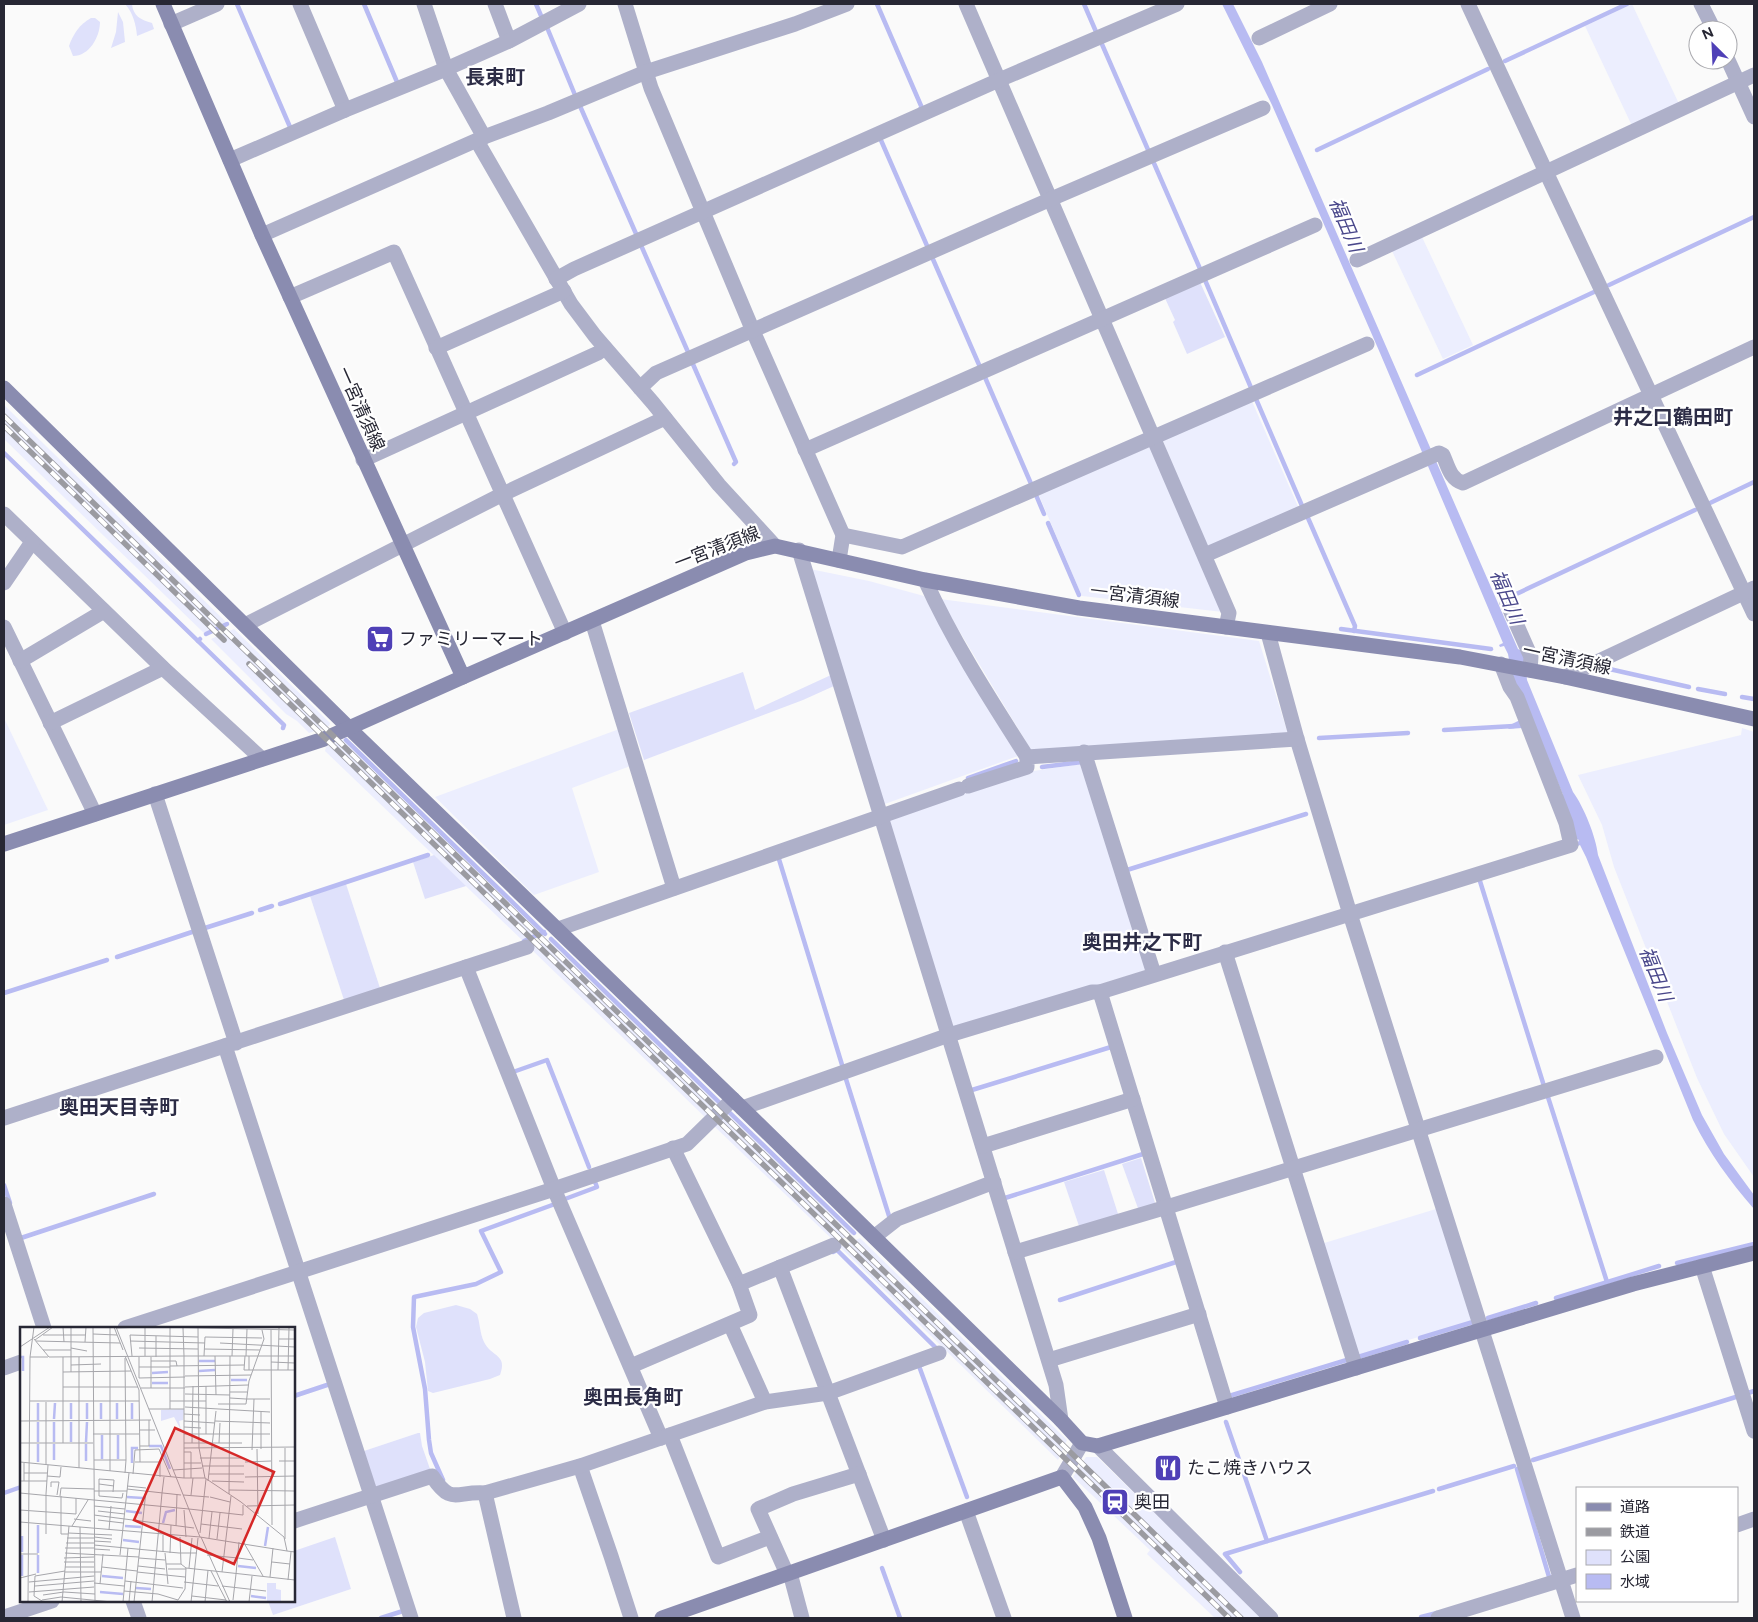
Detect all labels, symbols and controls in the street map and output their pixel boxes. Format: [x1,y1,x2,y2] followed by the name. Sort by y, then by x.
[1688,20,1738,70] north arrow
[1700,24,1716,44] text: N
[465,65,525,89] district label: 長束町
[1324,194,1369,258] water label: 福田川
[333,363,389,455] street label: 一宮清須線
[1613,405,1733,429] district label: 井之口鶴田町
[671,522,763,574] street label: 一宮清須線
[1485,566,1530,630] water label: 福田川
[1089,580,1181,612] street label: 一宮清須線
[365,624,395,654] supermarket icon: ファミリーマート
[399,628,543,650] place label: ファミリーマート
[1521,639,1613,679] street label: 一宮清須線
[1082,930,1202,954] district label: 奥田井之下町
[1635,943,1678,1007] water label: 福田川
[59,1095,179,1119] district label: 奥田天目寺町
[20,1327,295,1602] inset map
[583,1385,683,1409] district label: 奥田長角町
[1153,1453,1183,1483] restaurant icon: たこ焼きハウス
[1187,1457,1313,1479] place label: たこ焼きハウス
[1100,1487,1130,1517] station icon: 奥田
[1576,1487,1738,1602] legend
[1134,1491,1170,1513] place label: 奥田
[1620,1498,1650,1516] text: 道路
[1620,1523,1650,1541] text: 鉄道
[1620,1548,1650,1566] text: 公園
[1620,1573,1650,1591] text: 水域

